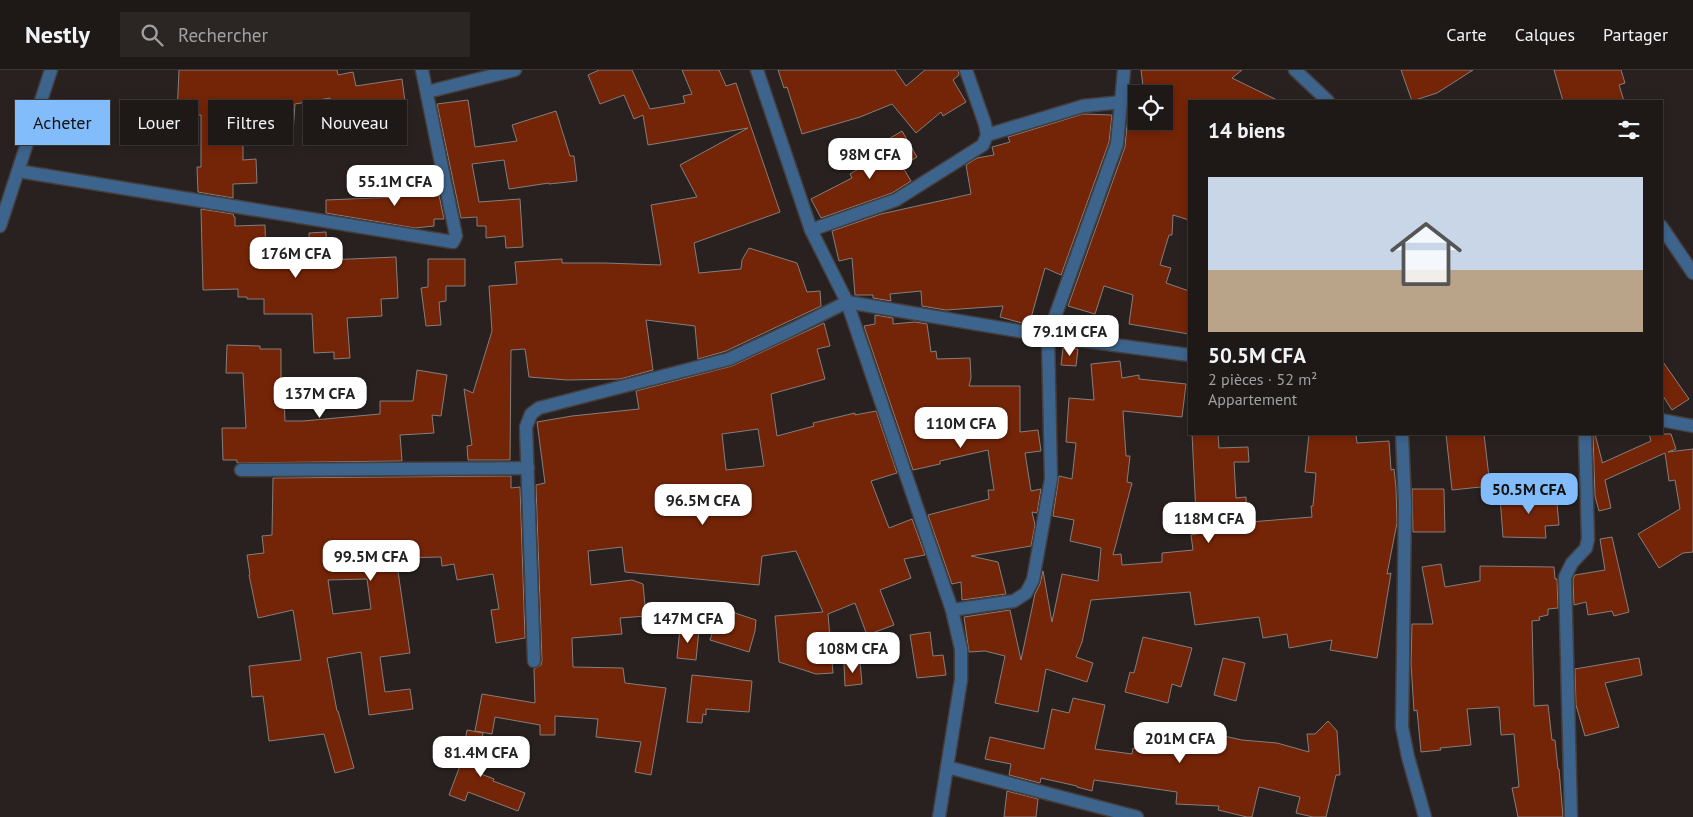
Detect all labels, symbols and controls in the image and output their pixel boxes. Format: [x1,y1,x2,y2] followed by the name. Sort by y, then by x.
[120,12,470,57] search box
[25,19,90,50] text: Nestly
[138,21,166,49] icon: search
[178,23,268,47] text: Rechercher
[1446,23,1487,46] text: Carte
[1515,23,1575,46] text: Calques
[1603,23,1668,46] text: Partager
[1128,85,1173,130] map controls
[1128,85,1173,130] button: locate
[15,100,110,145] chip: Acheter
[120,100,198,145] chip: Louer
[208,100,293,145] chip: Filtres
[303,100,407,145] chip: Nouveau
[1615,116,1643,144] icon: filters
[1208,117,1285,144] text: 14 biens
[824,138,916,180] pin: 98M CFA
[839,144,901,164] text: 98M CFA
[338,164,452,207] pin: 55.1M CFA
[358,171,432,191] text: 55.1M CFA
[1381,209,1471,299] icon: home
[244,236,348,279] pin: 176M CFA
[261,243,331,263] text: 176M CFA
[1013,314,1127,357] pin: 79.1M CFA
[1033,321,1107,341] text: 79.1M CFA
[1208,342,1306,369] text: 50.5M CFA
[1208,369,1317,389] text: 2 pièces · 52 m²
[268,376,372,419] pin: 137M CFA
[285,383,355,403] text: 137M CFA
[1208,389,1297,409] text: Appartement
[909,406,1013,449] pin: 110M CFA
[926,413,996,433] text: 110M CFA
[1472,472,1586,515] pin: 50.5M CFA
[1492,479,1566,499] text: 50.5M CFA
[646,484,760,526] pin: 96.5M CFA
[666,490,740,510] text: 96.5M CFA
[1157,502,1261,544] pin: 118M CFA
[1174,508,1244,528] text: 118M CFA
[314,540,428,582] pin: 99.5M CFA
[334,546,408,566] text: 99.5M CFA
[636,602,740,644] pin: 147M CFA
[653,608,723,628] text: 147M CFA
[801,632,905,674] pin: 108M CFA
[818,638,888,658] text: 108M CFA
[1128,722,1232,764] pin: 201M CFA
[1145,728,1215,748] text: 201M CFA
[424,736,538,778] pin: 81.4M CFA
[444,742,518,762] text: 81.4M CFA

